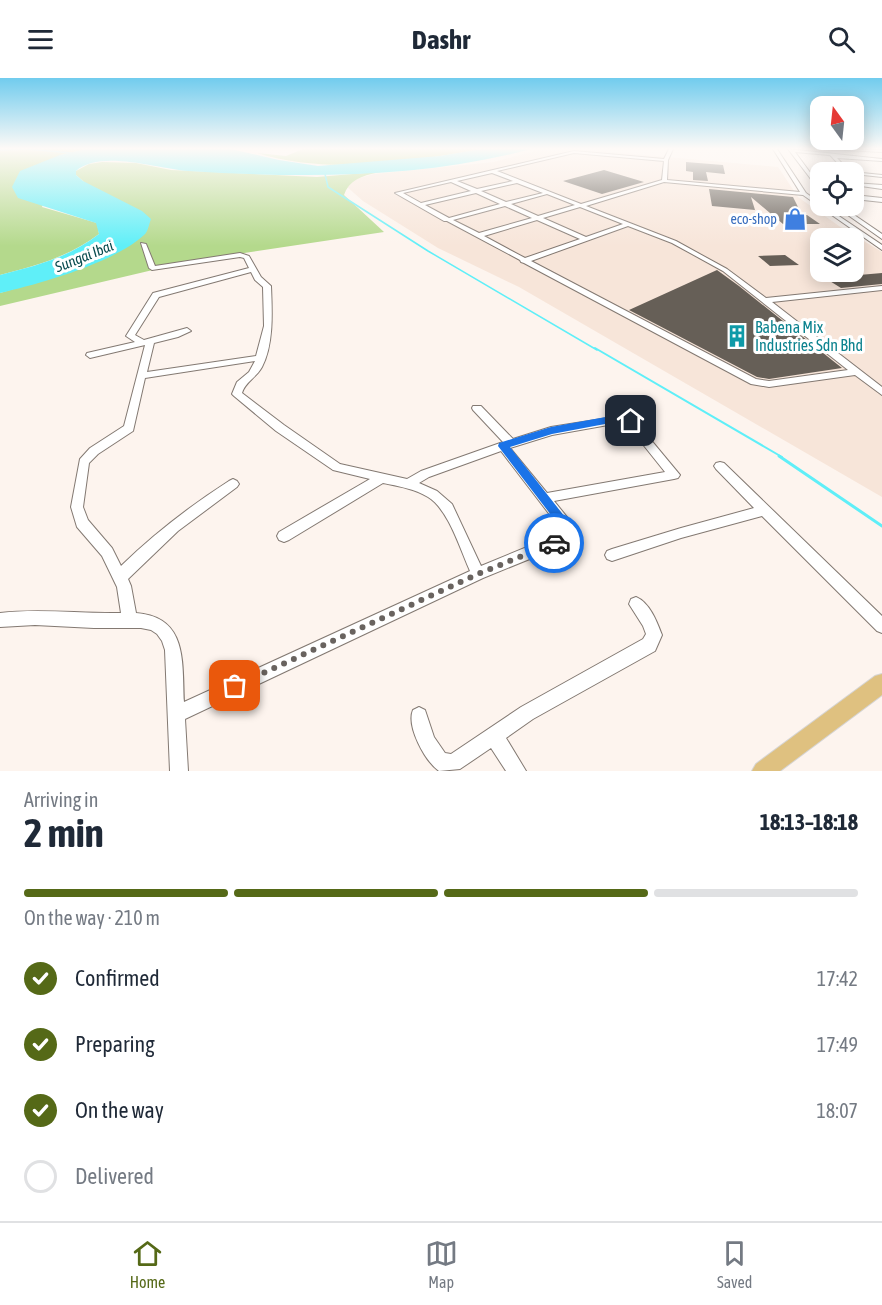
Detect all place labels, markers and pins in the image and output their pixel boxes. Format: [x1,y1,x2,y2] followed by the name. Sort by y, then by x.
[782,206,808,232] shop icon: eco-shop
[731,211,777,227] place label: eco-shop
[755,318,863,354] place label: Babena Mix Industries Sdn Bhd
[724,323,750,349] building icon: Babena Mix Industries Sdn Bhd
[605,395,656,446] pin
[209,660,260,711] pin

